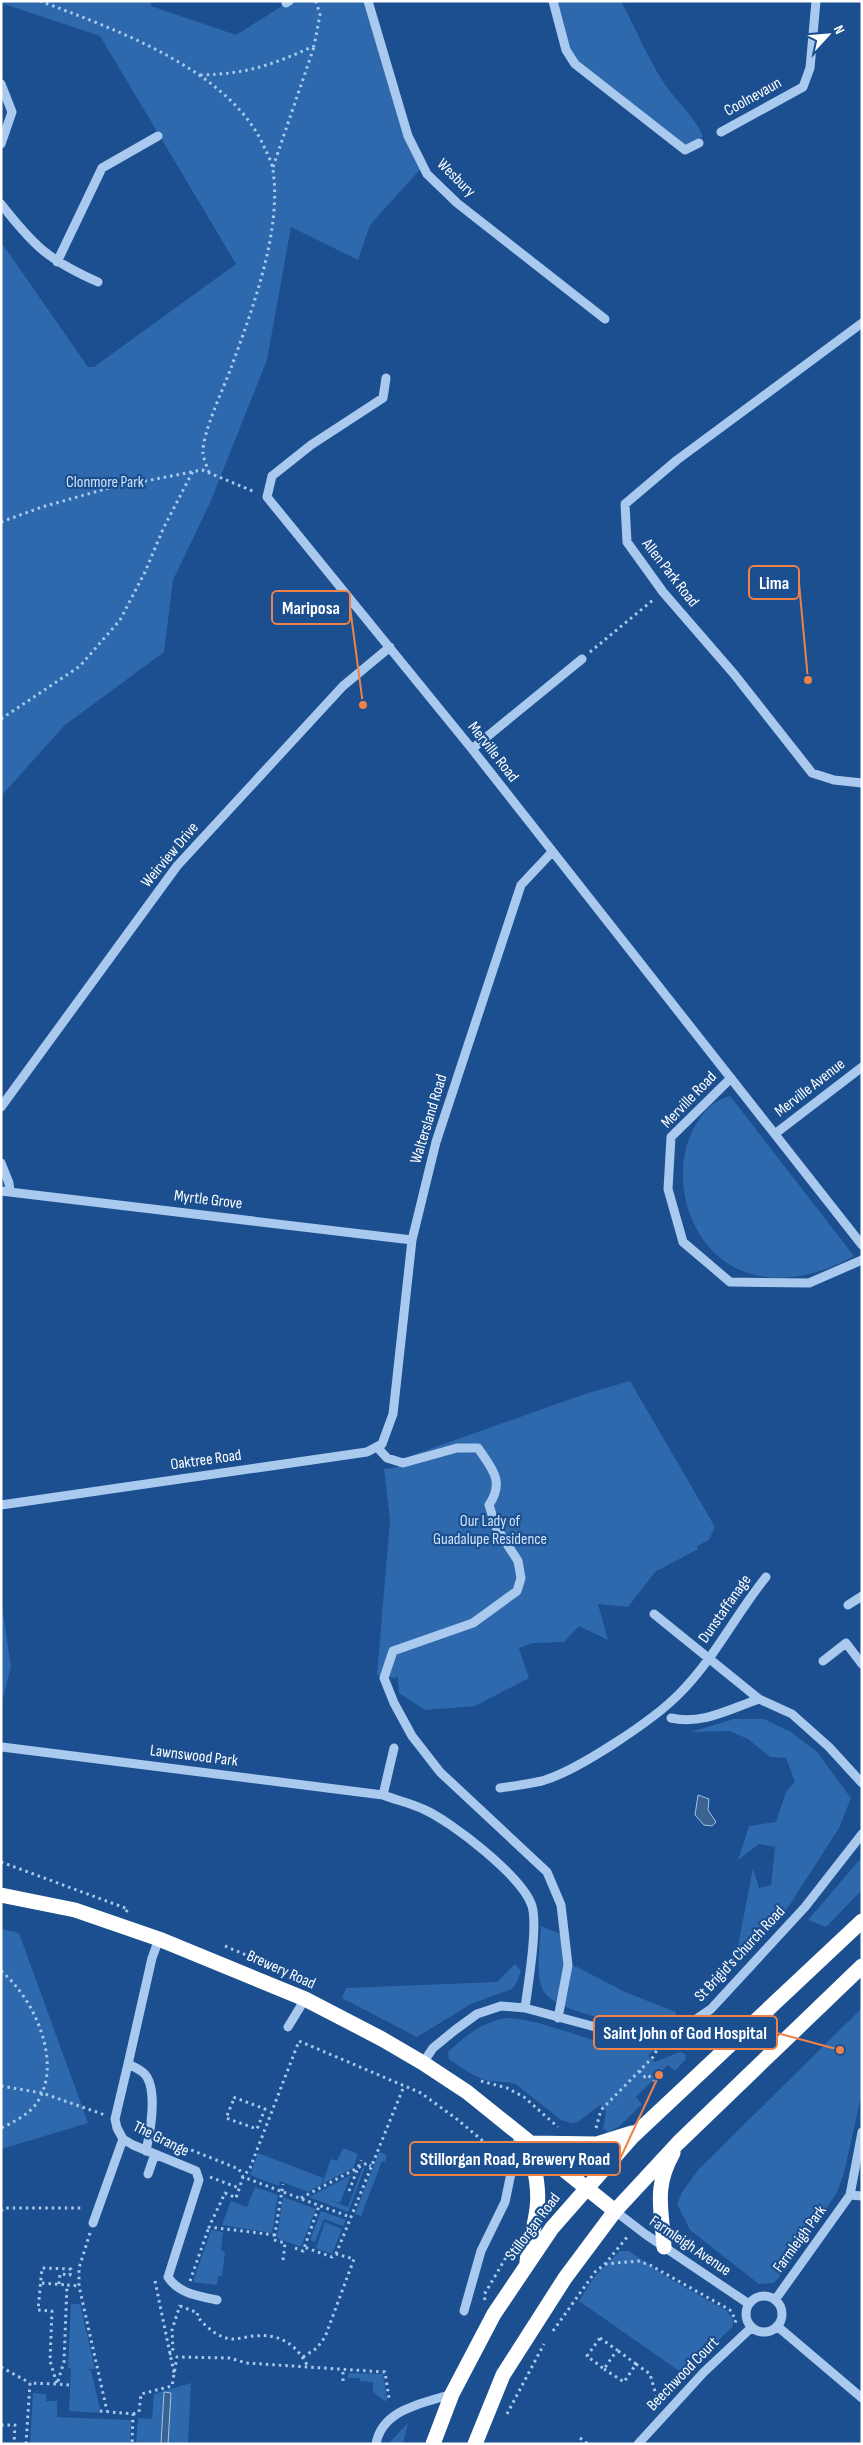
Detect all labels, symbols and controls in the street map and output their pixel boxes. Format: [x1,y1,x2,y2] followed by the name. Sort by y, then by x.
[803,10,853,60] north arrow
[830,22,849,37] text: N
[721,73,785,121] street label: Coolnevaun
[433,155,479,201] street label: Wesbury
[66,473,144,492] park label: Clonmore Park
[637,534,703,611] street label: Allen Park Road
[749,566,799,599] callout: Lima
[759,573,789,594] text: Lima
[272,591,350,624] callout: Mariposa
[282,598,340,619] text: Mariposa
[464,718,522,786] street label: Merville Road
[137,819,203,891] street label: Weirview Drive
[771,1055,849,1121] street label: Merville Avenue
[657,1068,721,1132] street label: Merville Road
[406,1072,452,1166] street label: Waltersland Road
[173,1186,243,1214] street label: Myrtle Grove
[169,1446,243,1474] street label: Oaktree Road
[433,1512,547,1549] park label: Our Lady of Guadalupe Residence
[695,1571,755,1647] street label: Dunstaffanage
[149,1741,239,1771] street label: Lawnswood Park
[691,1902,789,2006] street label: St Brigid's Church Road
[244,1946,318,1994] street label: Brewery Road
[594,2016,777,2049] callout: Saint John of God Hospital
[603,2023,767,2044] text: Saint John of God Hospital
[130,2117,192,2161] street label: The Grange
[410,2142,620,2175] callout: Stillorgan Road, Brewery Road
[420,2149,610,2170] text: Stillorgan Road, Brewery Road
[501,2189,565,2265] street label: Stillorgan Road
[769,2202,831,2276] street label: Farmleigh Park
[646,2212,734,2280] street label: Farmleigh Avenue
[643,2333,723,2415] street label: Beechwood Court

